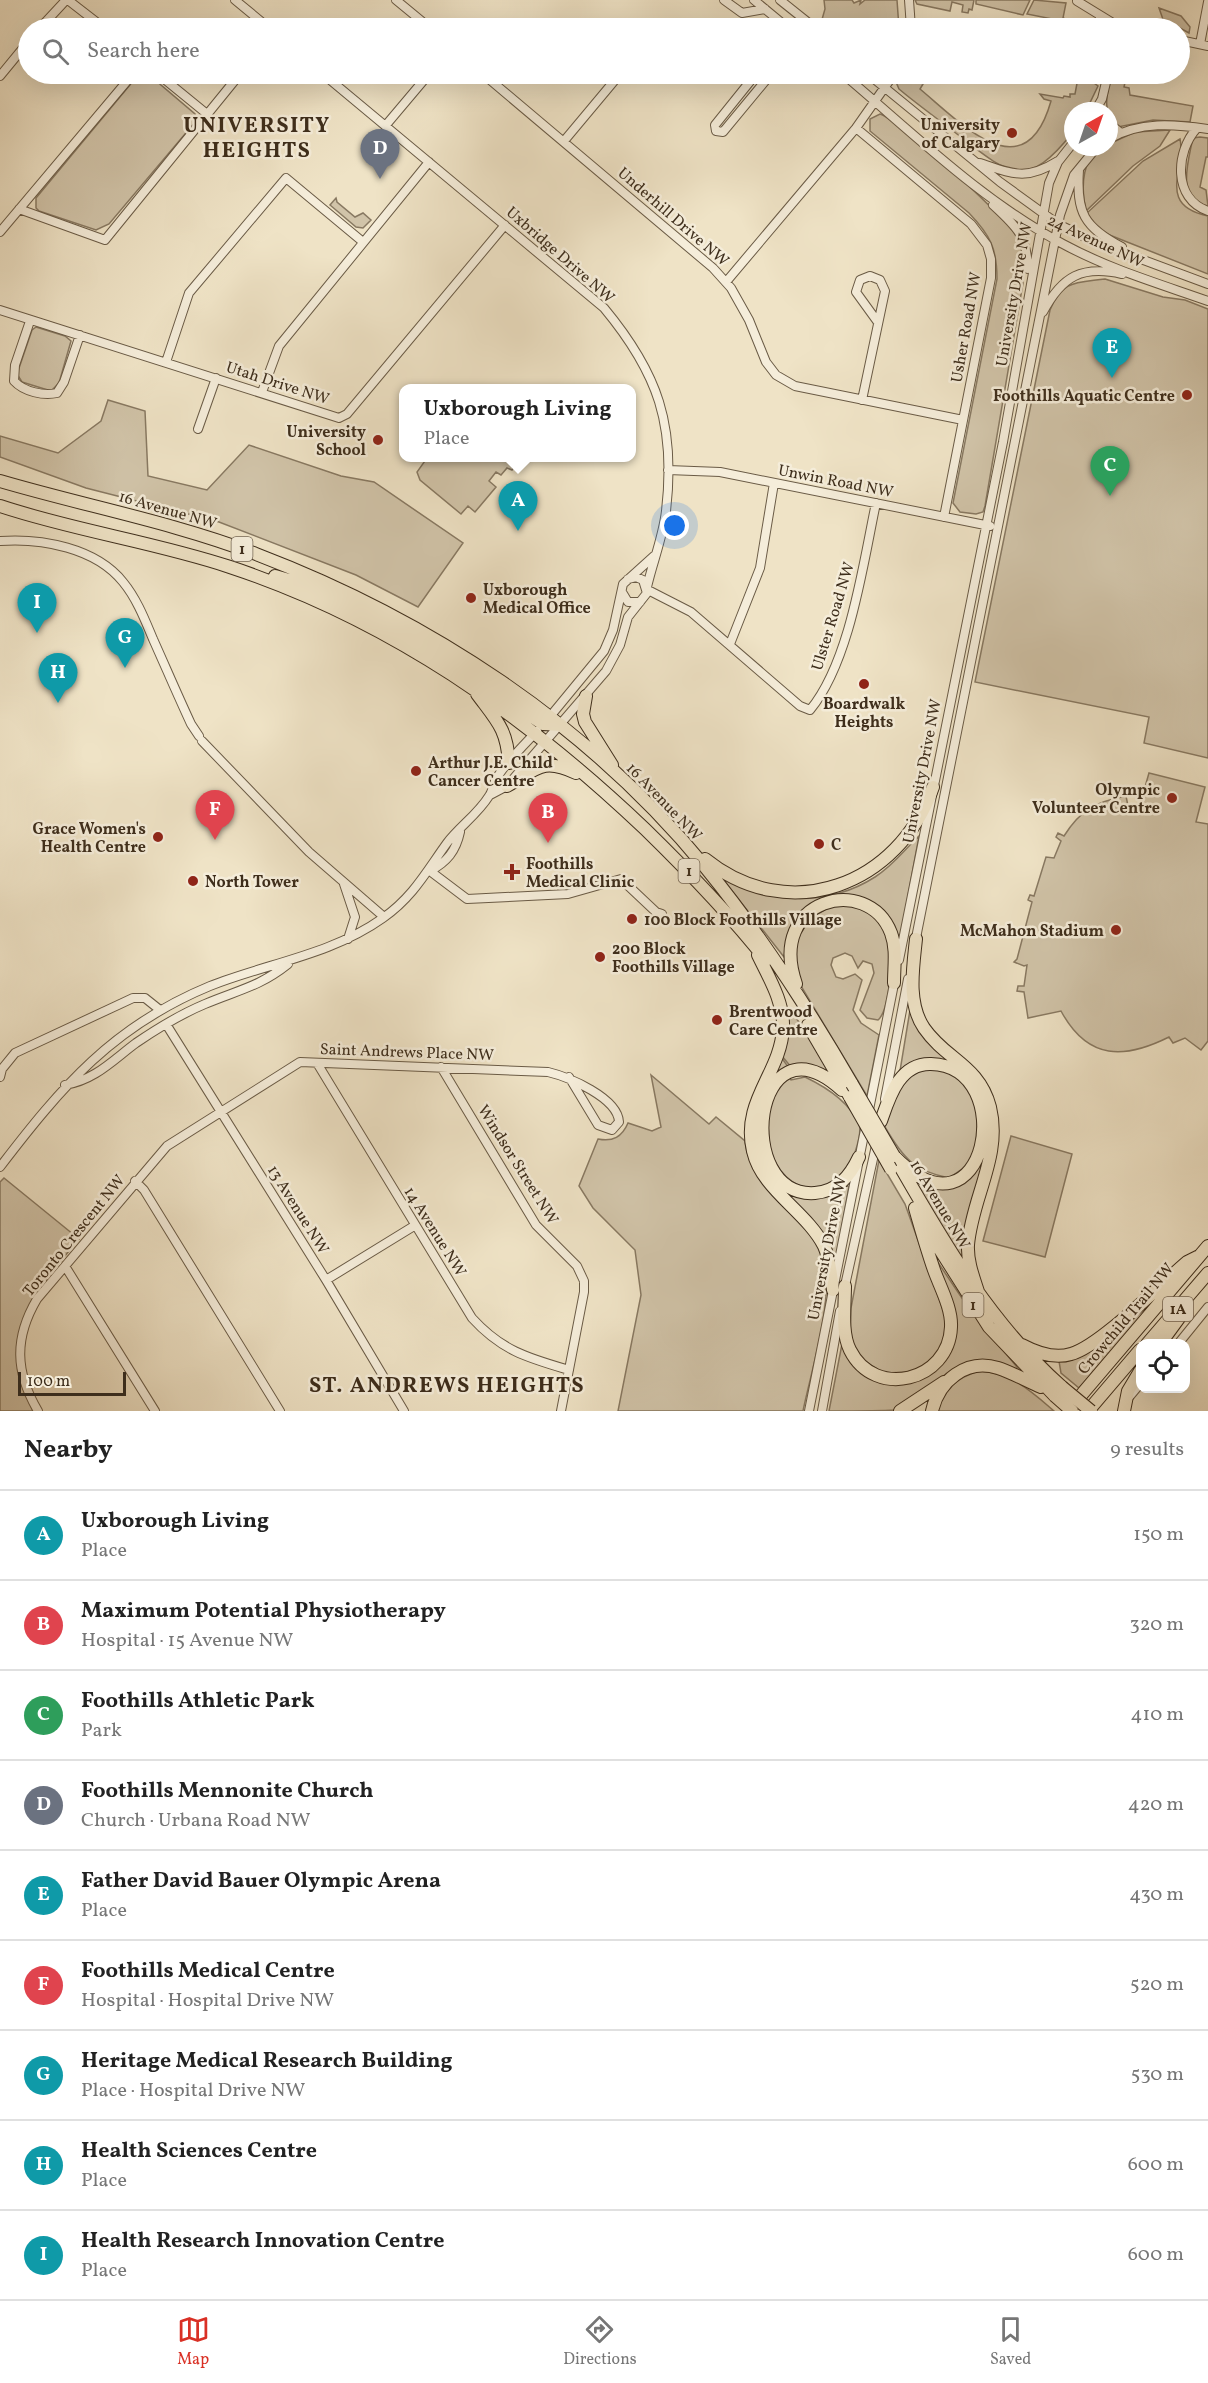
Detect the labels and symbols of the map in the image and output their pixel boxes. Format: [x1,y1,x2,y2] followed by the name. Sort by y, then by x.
[1064,102,1118,156] north arrow
[183,111,331,167] district label: UNIVERSITY HEIGHTS
[921,115,1000,155] place label: University of Calgary
[1005,126,1019,140] marker: University of Calgary
[360,130,400,179] pin: D
[612,163,733,272] street label: Underhill Drive NW
[501,202,619,309] street label: Uxbridge Drive NW
[1043,210,1147,274] street label: 24 Avenue NW
[991,220,1039,368] street label: University Drive NW
[946,270,988,384] street label: Usher Road NW
[1092,328,1132,378] pin: E
[223,357,332,411] street label: Utah Drive NW
[993,386,1175,408] place label: Foothills Aquatic Centre
[1180,388,1194,402] marker: Foothills Aquatic Centre
[287,422,367,462] place label: University School
[371,433,385,447] marker: University School
[1090,446,1130,496] pin: C
[776,460,895,504] street label: Unwin Road NW
[498,482,538,531] pin: A
[116,486,219,535] street label: 16 Avenue NW
[660,511,689,540] your location
[232,537,252,561] road number: 1
[807,560,861,674] street label: Ulster Road NW
[483,580,591,620] place label: Uxborough Medical Office
[18,584,57,633] pin: I
[464,591,478,605] marker: Uxborough Medical Office
[106,618,144,668] pin: G
[38,654,78,703] pin: H
[857,677,871,691] marker: Boardwalk Heights
[823,694,905,734] place label: Boardwalk Heights
[898,697,948,845] street label: University Drive NW
[428,753,553,793] place label: Arthur J.E. Child Cancer Centre
[621,758,707,846] street label: 16 Avenue NW
[409,764,423,778] marker: Arthur J.E. Child Cancer Centre
[1032,780,1161,820] place label: Olympic Volunteer Centre
[196,790,234,840] pin: F
[1165,791,1179,805] marker: Olympic Volunteer Centre
[528,794,568,843] pin: B
[33,819,146,859] place label: Grace Women's Health Centre
[151,830,165,844] marker: Grace Women's Health Centre
[831,835,841,857] place label: C
[812,837,826,851] marker: C
[526,854,635,894] place label: Foothills Medical Clinic
[678,859,700,883] road number: 1
[503,863,521,881] marker: Foothills Medical Clinic
[205,872,299,894] place label: North Tower
[186,874,200,888] marker: North Tower
[644,910,842,932] place label: 100 Block Foothills Village
[625,912,639,926] marker: 100 Block Foothills Village
[960,921,1104,943] place label: McMahon Stadium
[1109,923,1123,937] marker: McMahon Stadium
[612,939,735,979] place label: 200 Block Foothills Village
[593,950,607,964] marker: 200 Block Foothills Village
[729,1002,818,1042] place label: Brentwood Care Centre
[710,1013,724,1027] marker: Brentwood Care Centre
[319,1039,494,1067] street label: Saint Andrews Place NW
[472,1101,563,1229] street label: Windsor Street NW
[904,1156,975,1254] street label: 16 Avenue NW
[261,1161,333,1259] street label: 13 Avenue NW
[18,1171,131,1302] street label: Toronto Crescent NW
[803,1174,853,1322] street label: University Drive NW
[398,1183,471,1281] street label: 14 Avenue NW
[1073,1259,1180,1380] street label: Crowchild Trail NW
[962,1293,984,1317] road number: 1
[1163,1297,1193,1321] road number: 1A
[18,1369,126,1396] scale bar
[309,1371,585,1402] district label: ST. ANDREWS HEIGHTS

